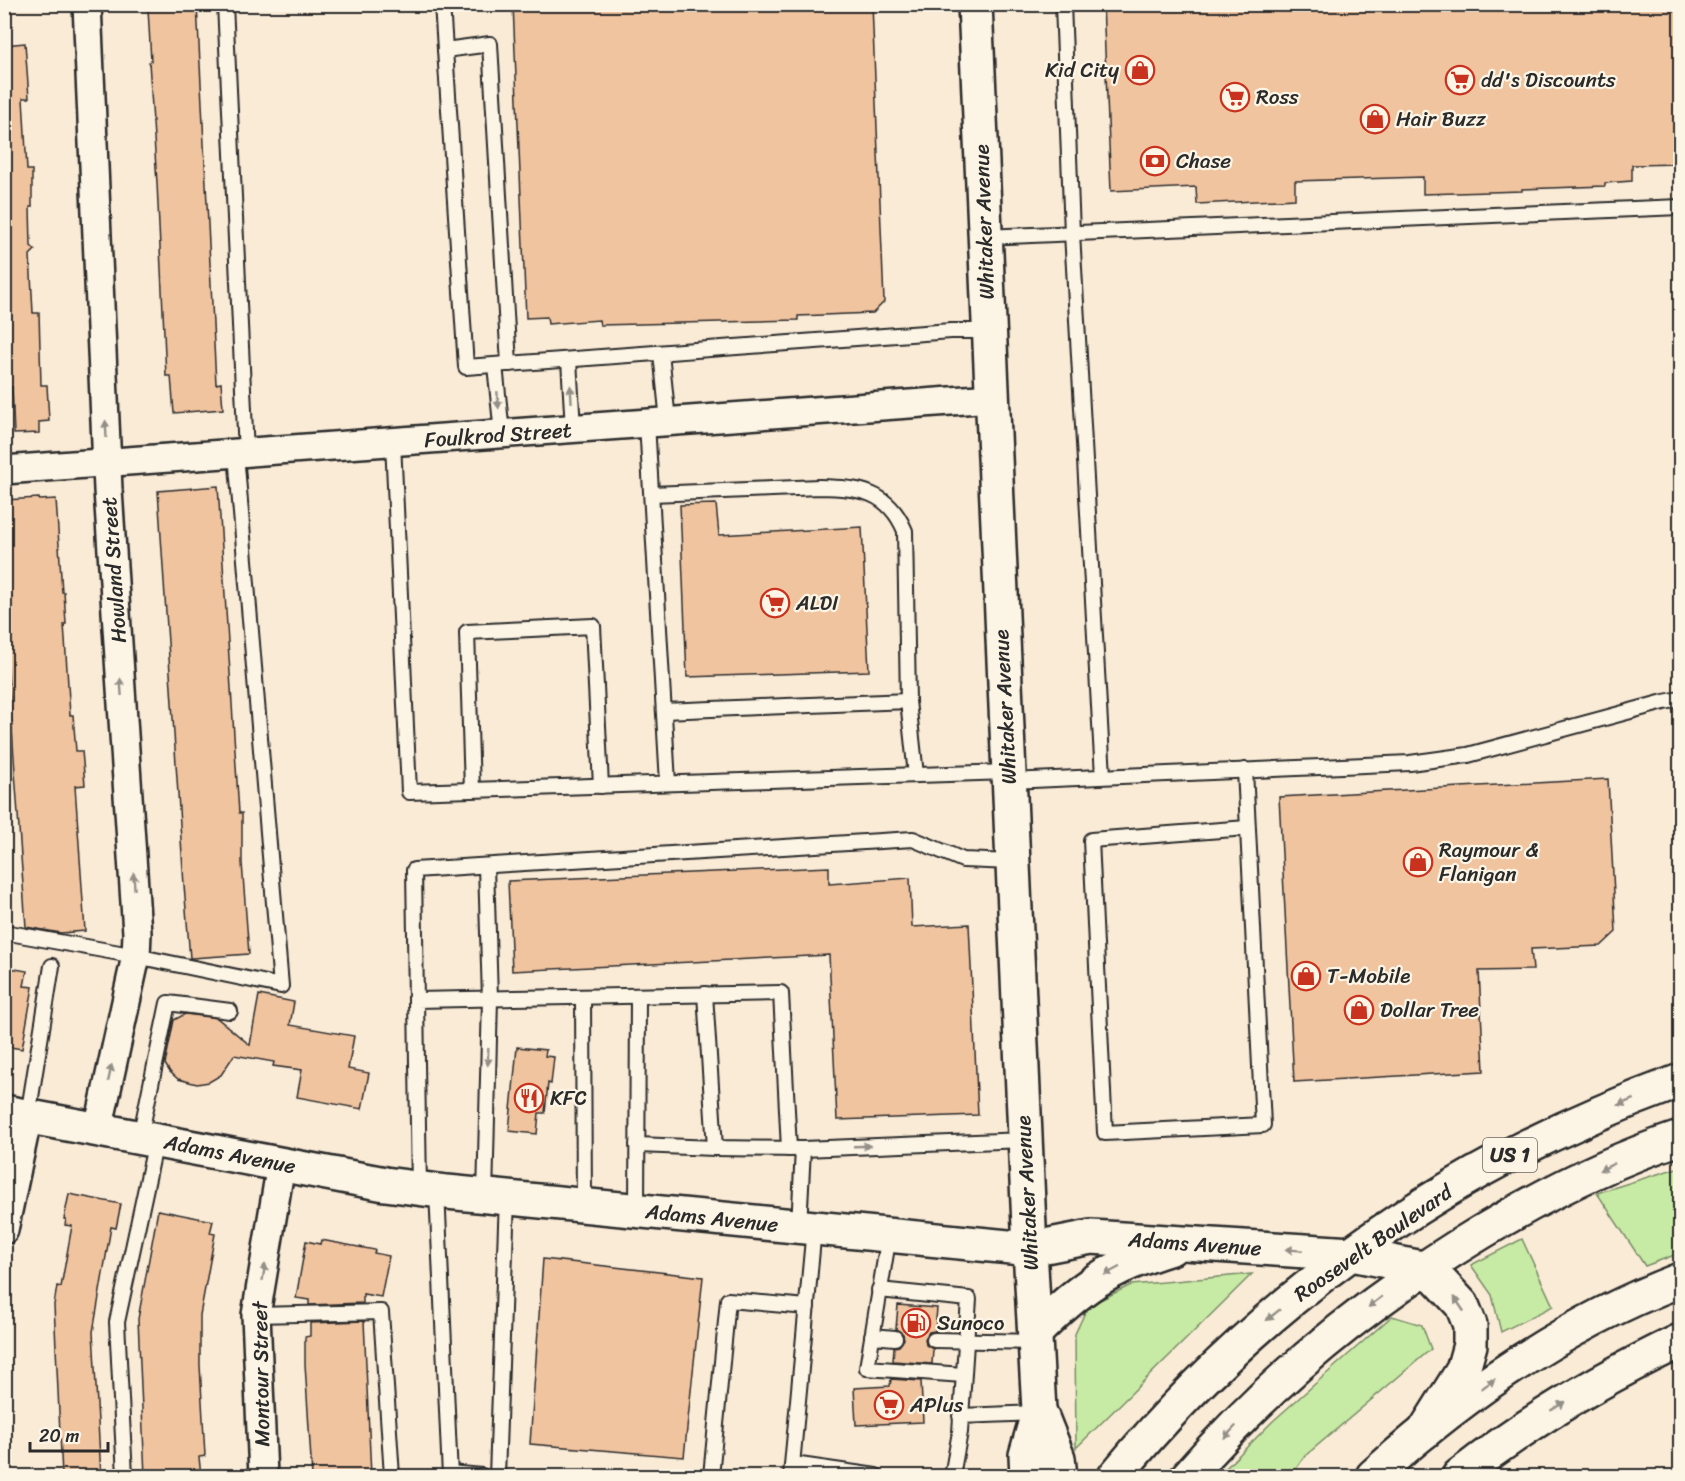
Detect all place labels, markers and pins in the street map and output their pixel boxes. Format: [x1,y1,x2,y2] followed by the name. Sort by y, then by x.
[1045,51,1119,89] place label: Kid City
[1124,54,1156,86] shop icon: Kid City
[1481,61,1616,99] place label: dd's Discounts
[1444,64,1476,96] supermarket icon: dd's Discounts
[1256,78,1299,116] place label: Ross
[1219,81,1251,113] supermarket icon: Ross
[1396,100,1486,138] place label: Hair Buzz
[1359,103,1391,135] shop icon: Hair Buzz
[1176,142,1231,180] place label: Chase
[1139,145,1171,177] bank icon: Chase
[795,584,839,622] place label: ALDI
[759,587,791,619] supermarket icon: ALDI
[1439,831,1539,893] place label: Raymour & Flanigan
[1402,846,1434,878] shop icon: Raymour & Flanigan
[1327,957,1410,995] place label: T-Mobile
[1290,960,1322,992] shop icon: T-Mobile
[1380,991,1479,1029] place label: Dollar Tree
[1343,994,1375,1026] shop icon: Dollar Tree
[550,1079,587,1117] place label: KFC
[513,1082,545,1114] restaurant icon: KFC
[937,1304,1004,1342] place label: Sunoco
[900,1307,932,1339] fuel station icon: Sunoco
[909,1386,964,1424] place label: APlus
[873,1389,905,1421] supermarket icon: APlus

